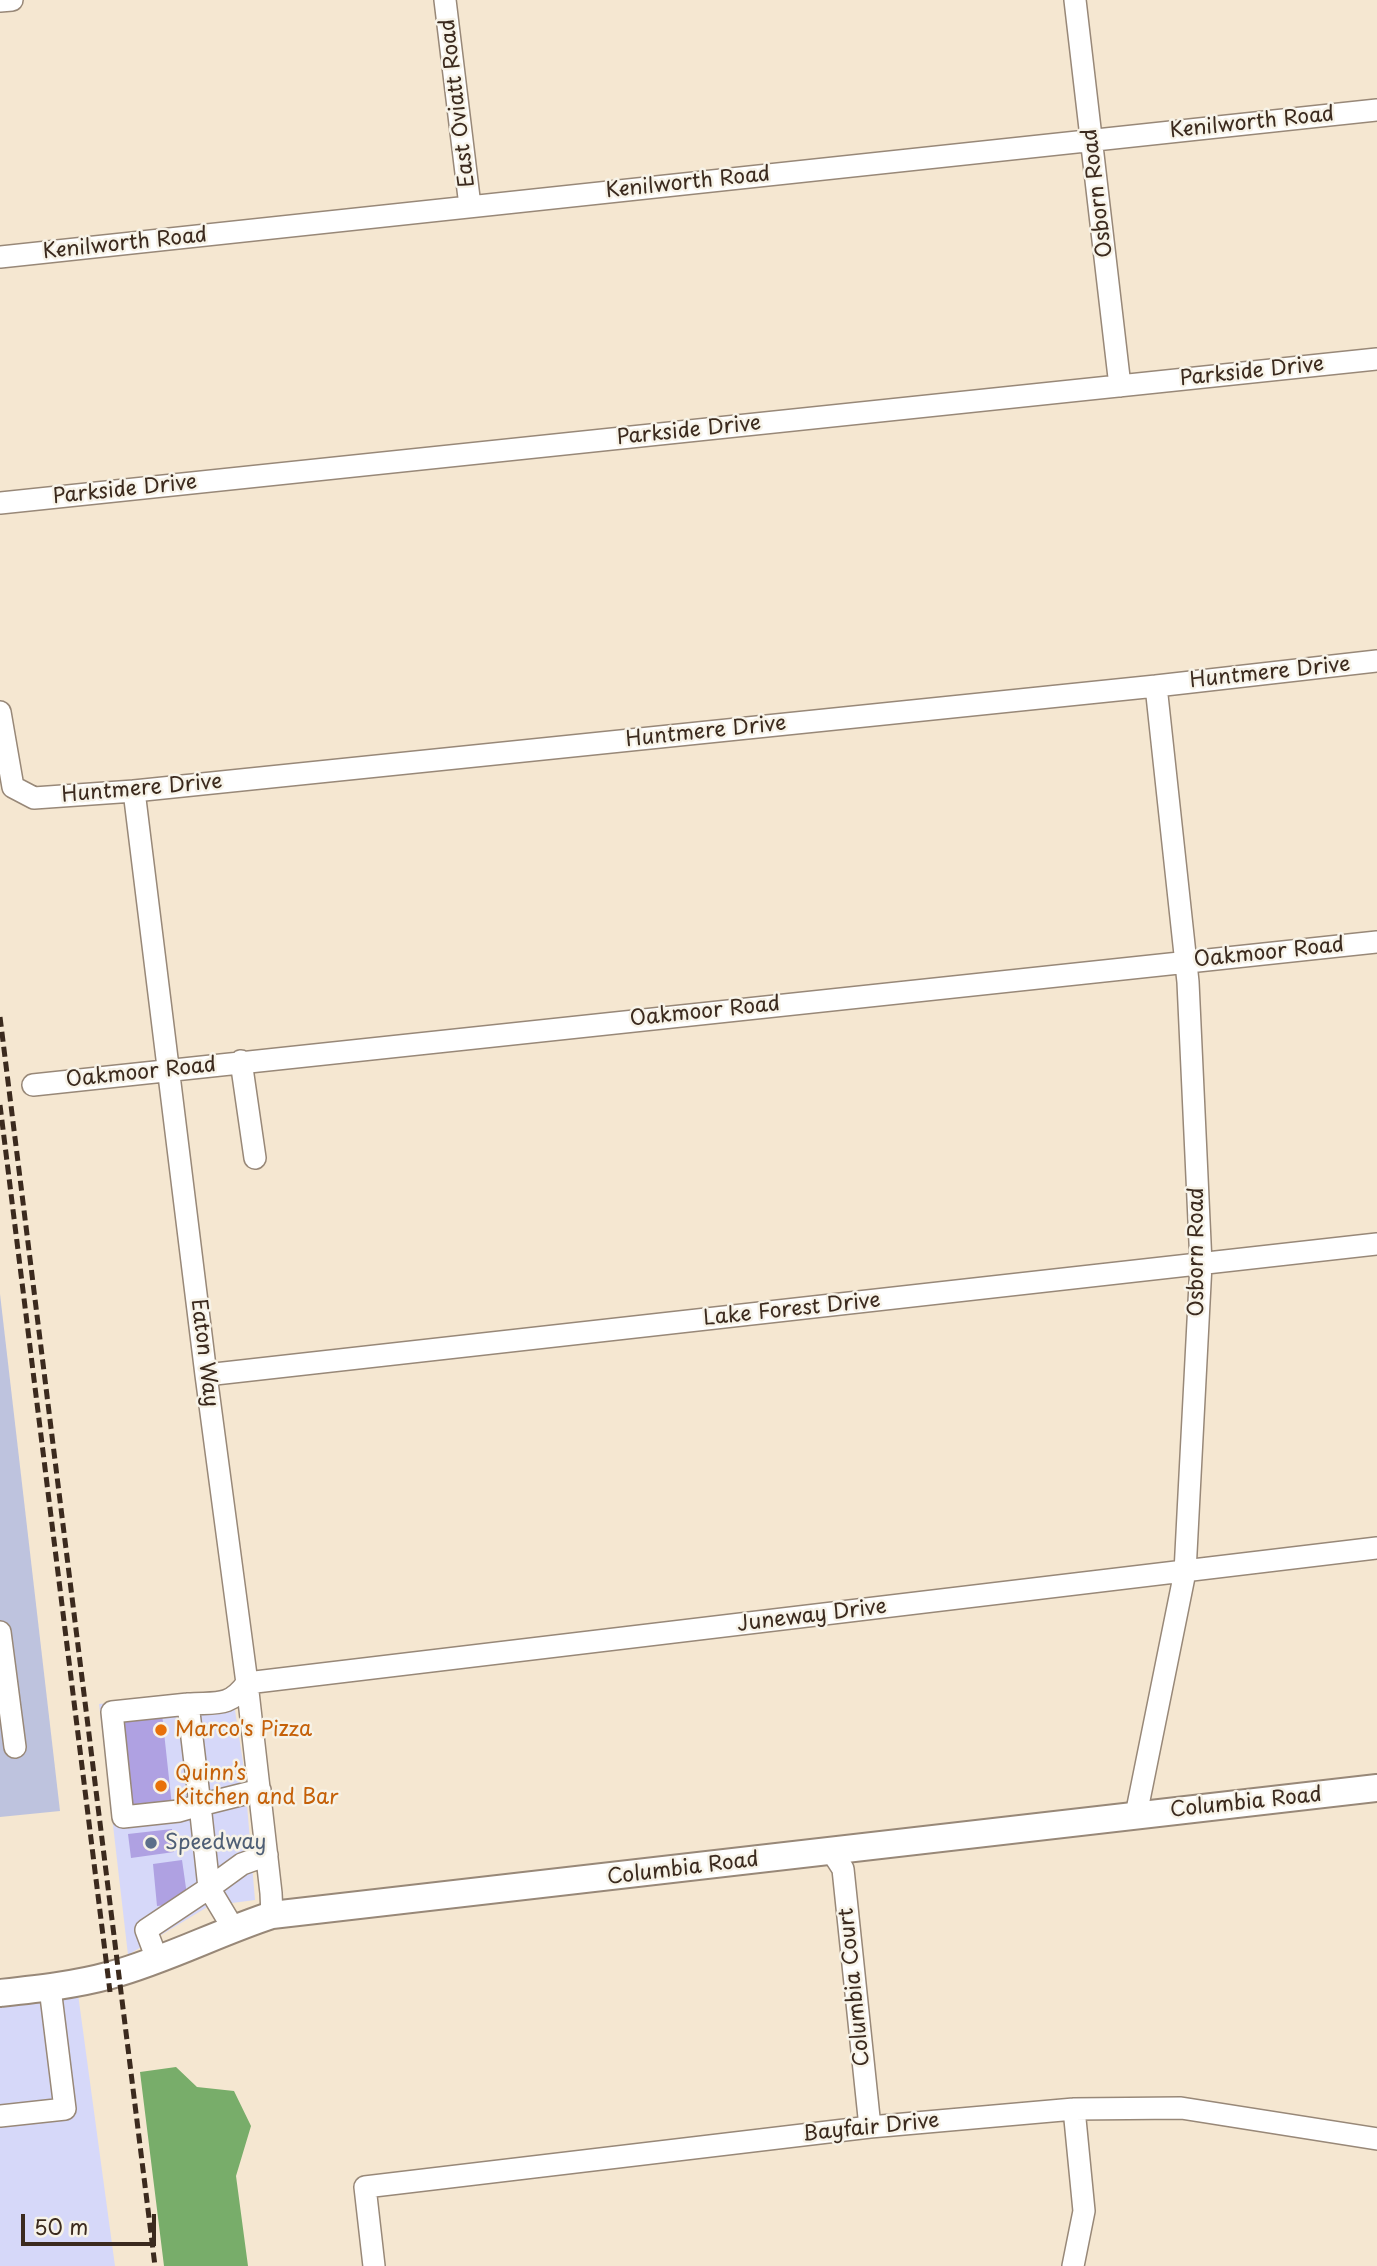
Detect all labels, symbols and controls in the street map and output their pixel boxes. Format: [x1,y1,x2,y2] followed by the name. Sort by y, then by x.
[435,17,481,189] street label: East Oviatt Road
[1169,102,1335,144] street label: Kenilworth Road
[1078,127,1118,259] street label: Osborn Road
[605,162,771,204] street label: Kenilworth Road
[42,223,208,265] street label: Kenilworth Road
[1179,352,1325,392] street label: Parkside Drive
[616,411,762,451] street label: Parkside Drive
[52,470,198,510] street label: Parkside Drive
[1189,652,1351,694] street label: Huntmere Drive
[625,711,787,753] street label: Huntmere Drive
[61,769,223,809] street label: Huntmere Drive
[1193,933,1345,973] street label: Oakmoor Road
[629,992,781,1032] street label: Oakmoor Road
[65,1053,217,1093] street label: Oakmoor Road
[1184,1187,1210,1317] street label: Osborn Road
[702,1288,882,1332] street label: Lake Forest Drive
[185,1297,223,1409] street label: Eaton Way
[736,1594,888,1638] street label: Juneway Drive
[175,1717,312,1743] place label: Marco's Pizza
[153,1722,169,1738] marker: Marco's Pizza
[175,1761,339,1811] place label: Quinn’s Kitchen and Bar
[153,1778,169,1794] marker: Quinn’s Kitchen and Bar
[1169,1782,1323,1824] street label: Columbia Road
[165,1830,266,1856] place label: Speedway
[143,1835,159,1851] marker: Speedway
[606,1847,760,1891] street label: Columbia Road
[834,1906,876,2068] street label: Columbia Court
[801,2108,941,2148] street label: Bayfair Drive
[24,2200,159,2244] scale bar
[34,2210,88,2242] text: 50 m

